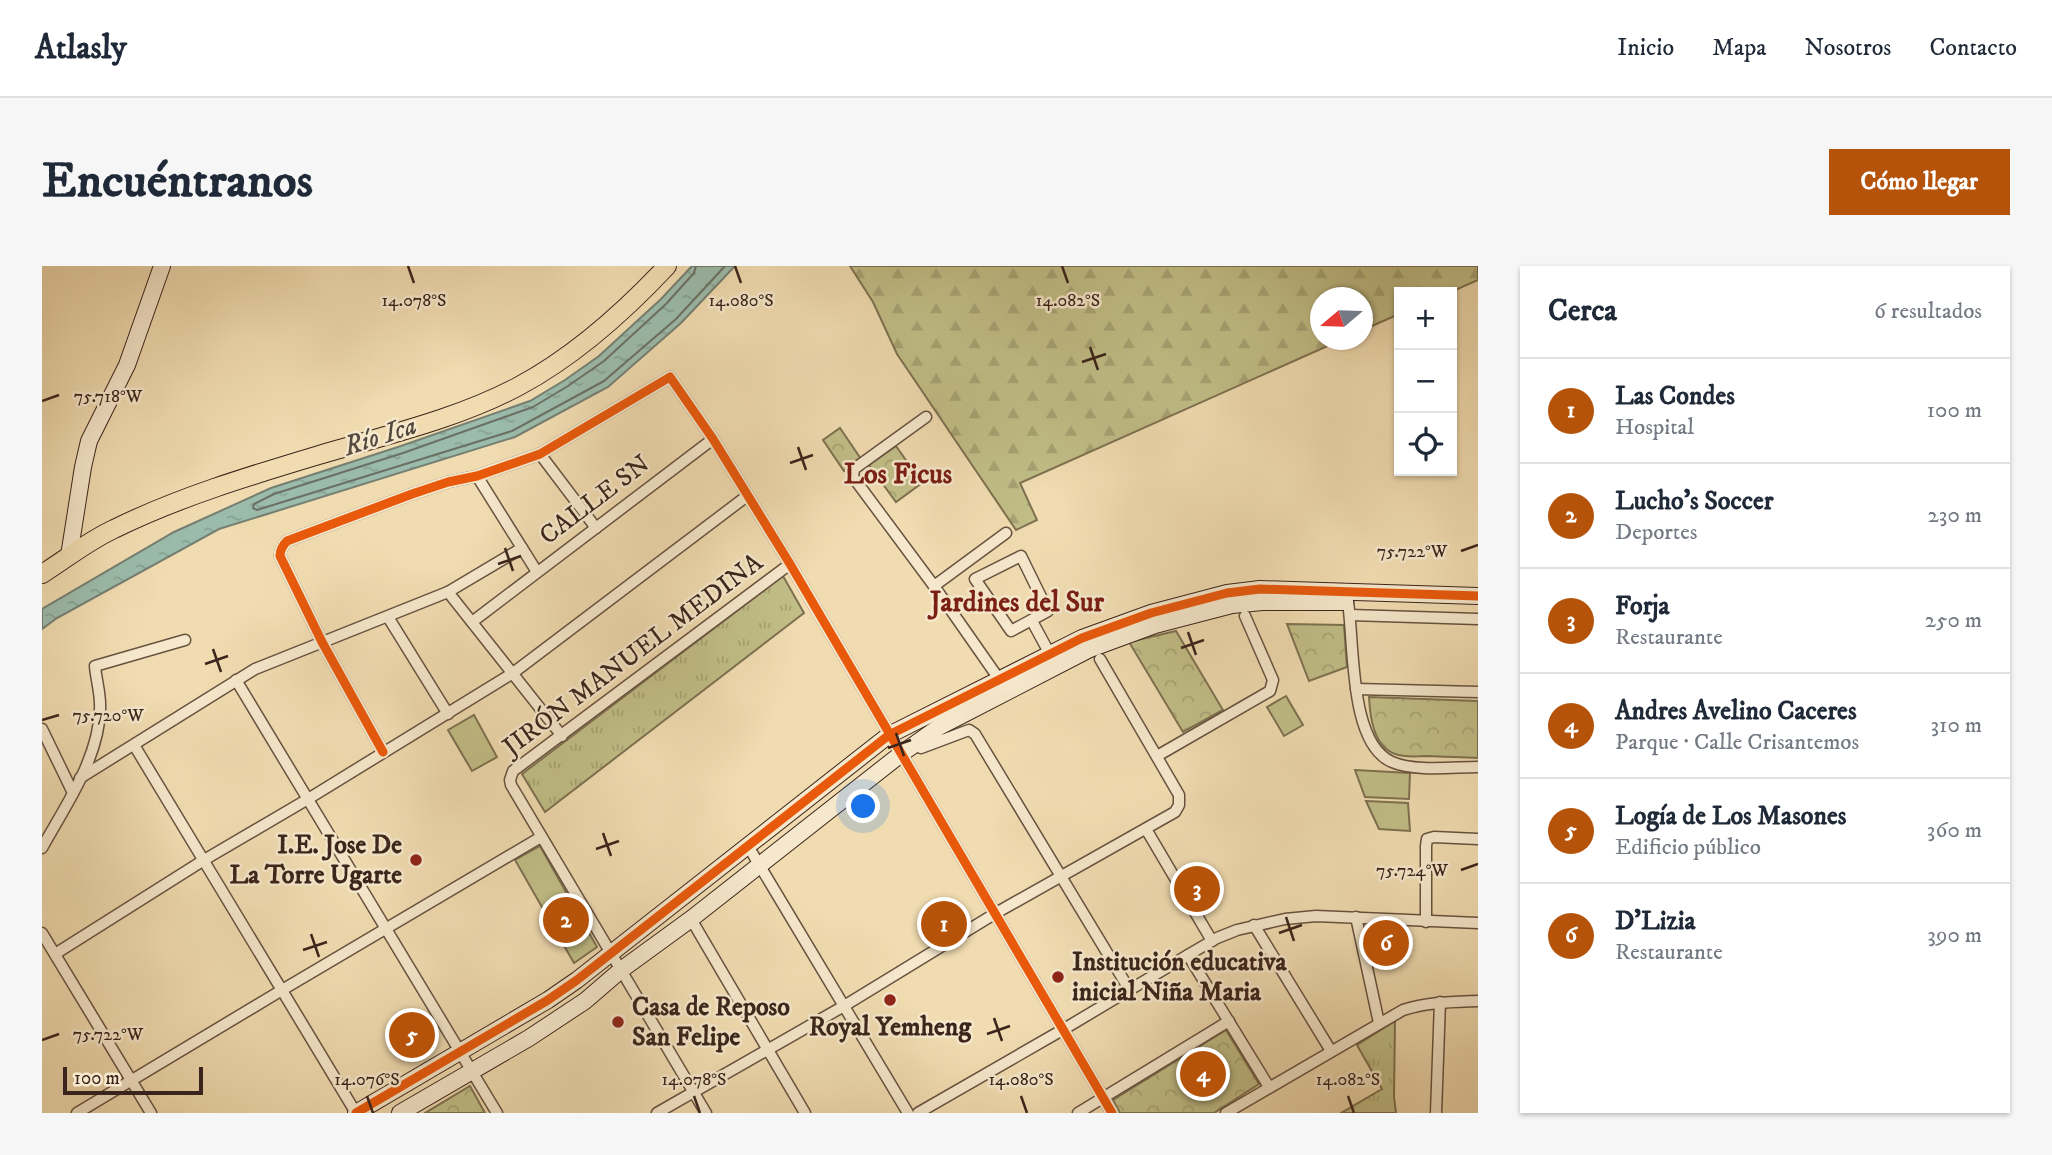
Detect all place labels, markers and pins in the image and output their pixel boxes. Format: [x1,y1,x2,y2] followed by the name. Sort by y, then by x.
[230,829,402,892] place label: I.E. Jose De La Torre Ugarte
[408,852,424,868] marker: I.E. Jose De La Torre Ugarte
[1174,863,1220,915] pin: 3
[543,894,589,946] pin: 2
[921,898,967,950] pin: 1
[1363,917,1409,969] pin: 6
[1072,946,1288,1009] place label: Institución educativa inicial Niña Maria
[1050,969,1066,985] marker: Institución educativa inicial Niña Maria
[632,991,790,1054] place label: Casa de Reposo San Felipe
[882,992,898,1008] marker: Royal Yemheng
[389,1009,435,1061] pin: 5
[809,1011,972,1044] place label: Royal Yemheng
[610,1014,626,1030] marker: Casa de Reposo San Felipe
[1180,1048,1226,1100] pin: 4

